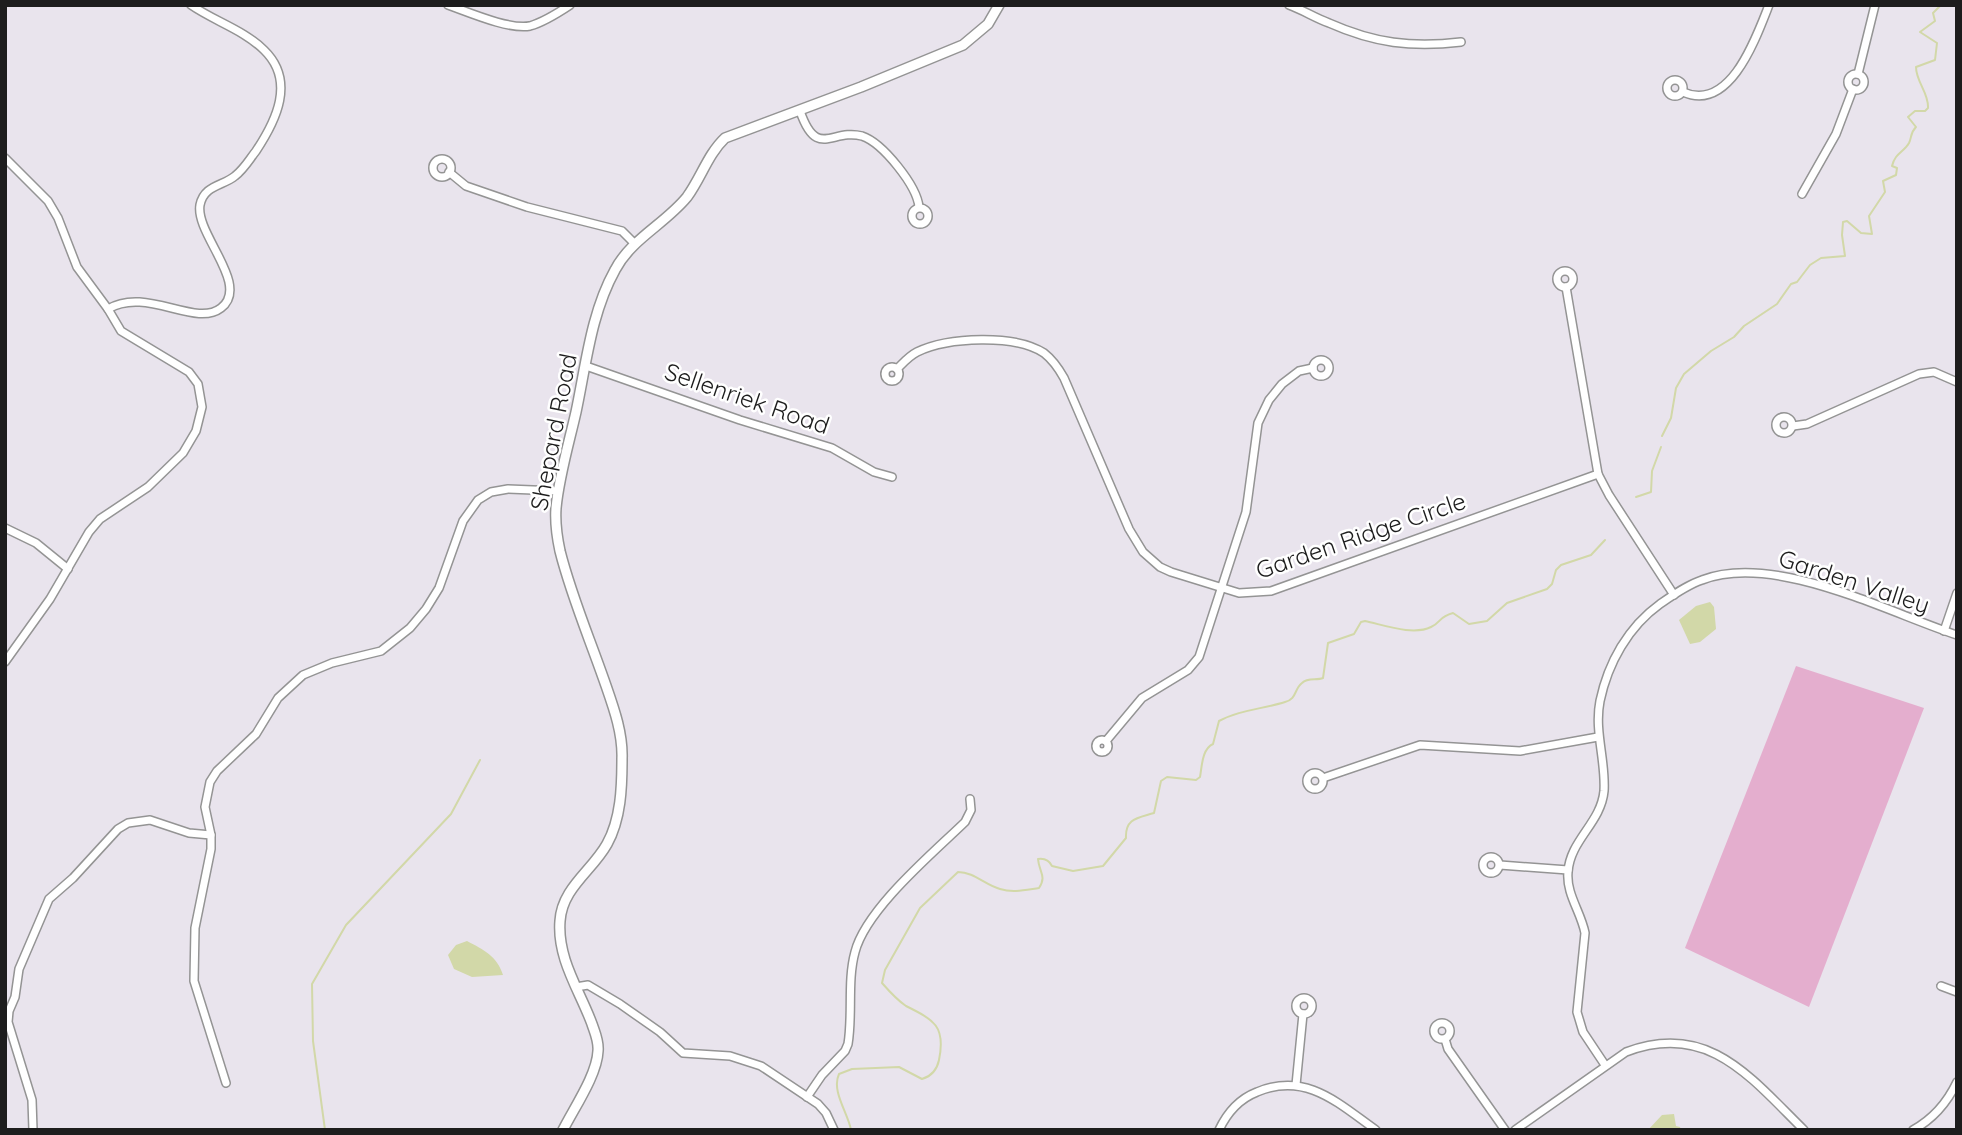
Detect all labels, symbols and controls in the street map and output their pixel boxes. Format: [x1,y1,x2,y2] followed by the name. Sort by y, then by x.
[523,351,583,513] street label: Shepard Road
[661,356,834,440] street label: Sellenriek Road
[1252,485,1470,585] street label: Garden Ridge Circle
[1775,543,1934,620] street label: Garden Valley

